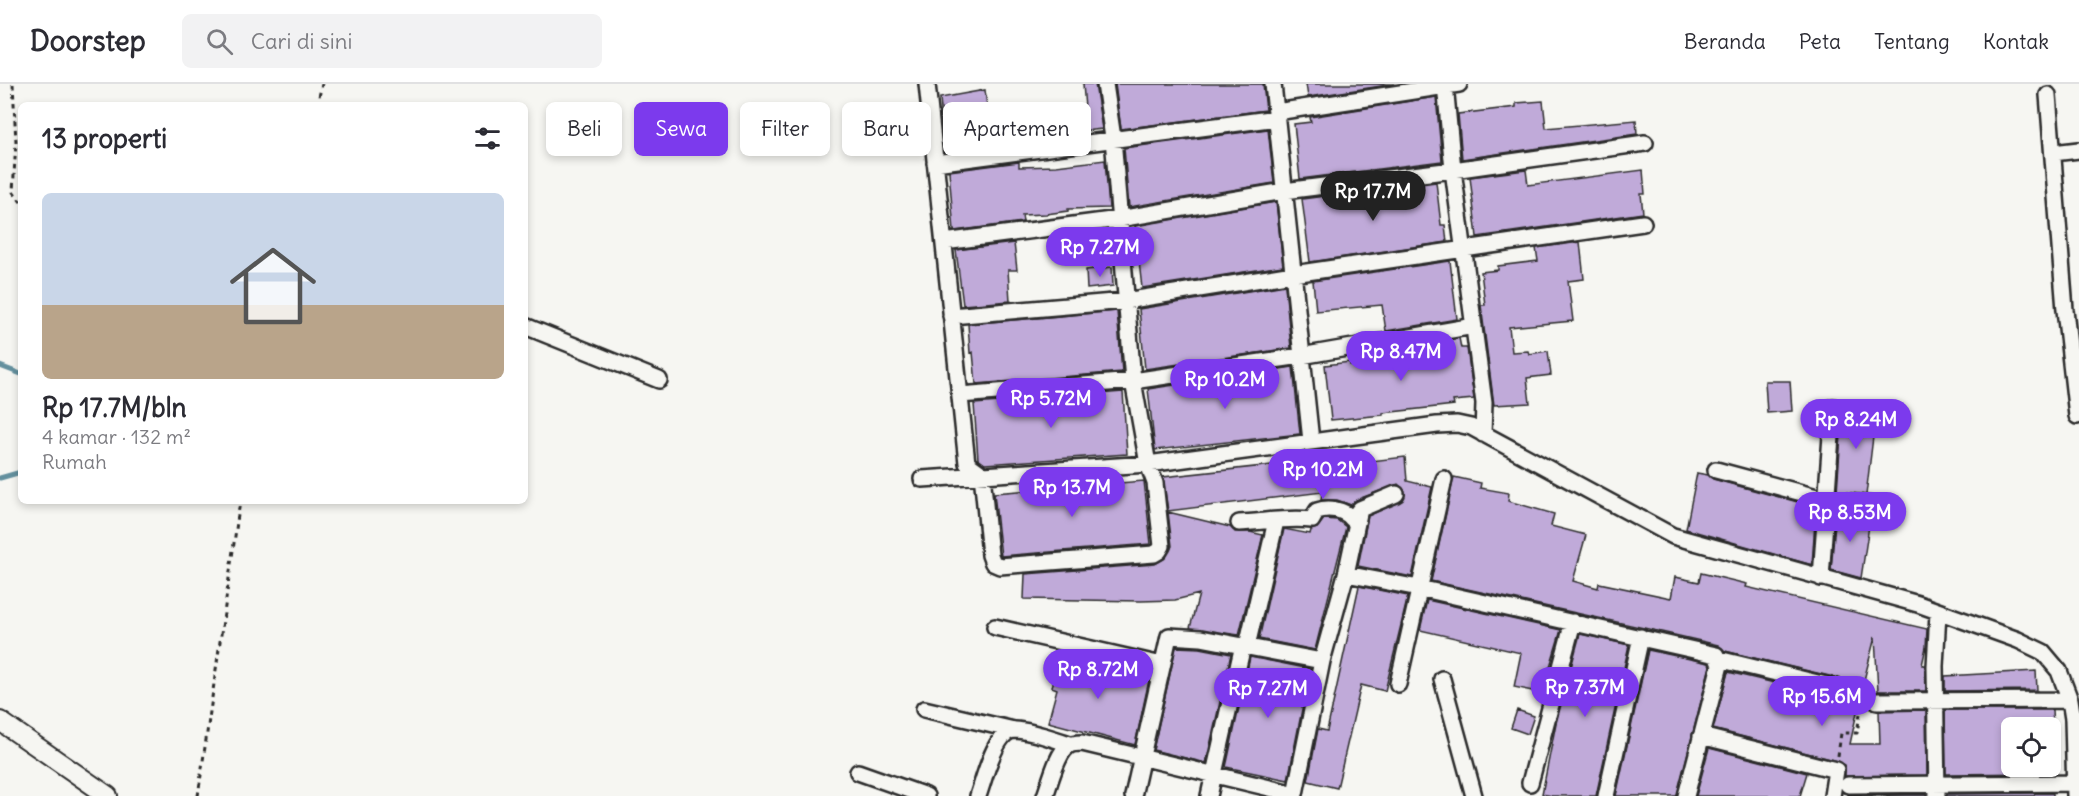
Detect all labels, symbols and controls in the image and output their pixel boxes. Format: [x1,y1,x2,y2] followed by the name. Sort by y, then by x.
[182,14,602,68] search box
[30,23,146,59] text: Doorstep
[203,25,236,58] icon: search
[251,27,352,55] text: Cari di sini
[1684,28,1766,55] text: Beranda
[1799,28,1841,55] text: Peta
[1874,28,1950,55] text: Tentang
[1983,28,2049,55] text: Kontak
[546,102,622,156] chip: Beli
[634,102,728,156] chip: Sewa
[740,102,830,156] chip: Filter
[842,102,931,156] chip: Baru
[943,102,1091,156] chip: Apartemen
[42,122,167,155] text: 13 properti
[471,122,504,155] icon: filters
[1311,171,1435,222] pin: Rp 17.7M
[1335,178,1411,203] text: Rp 17.7M
[1038,227,1162,278] pin: Rp 7.27M
[219,232,327,340] icon: home
[1060,234,1140,259] text: Rp 7.27M
[1339,331,1463,382] pin: Rp 8.47M
[1360,338,1442,363] text: Rp 8.47M
[1163,359,1287,410] pin: Rp 10.2M
[1184,366,1266,391] text: Rp 10.2M
[989,378,1113,429] pin: Rp 5.72M
[1010,385,1092,410] text: Rp 5.72M
[42,391,187,424] text: Rp 17.7M/bln
[1794,399,1918,450] pin: Rp 8.24M
[1815,406,1897,431] text: Rp 8.24M
[42,424,191,449] text: 4 kamar · 132 m²
[42,449,107,474] text: Rumah
[1261,449,1385,500] pin: Rp 10.2M
[1282,456,1364,481] text: Rp 10.2M
[1010,467,1134,518] pin: Rp 13.7M
[1033,474,1111,499] text: Rp 13.7M
[1788,492,1912,543] pin: Rp 8.53M
[1808,499,1892,524] text: Rp 8.53M
[1036,649,1160,700] pin: Rp 8.72M
[1057,656,1139,681] text: Rp 8.72M
[1523,667,1647,718] pin: Rp 7.37M
[1206,668,1330,719] pin: Rp 7.27M
[1545,674,1625,699] text: Rp 7.37M
[1228,675,1308,700] text: Rp 7.27M
[1760,676,1884,727] pin: Rp 15.6M
[1782,683,1862,708] text: Rp 15.6M
[2001,717,2061,777] map controls
[2001,717,2061,777] button: locate

